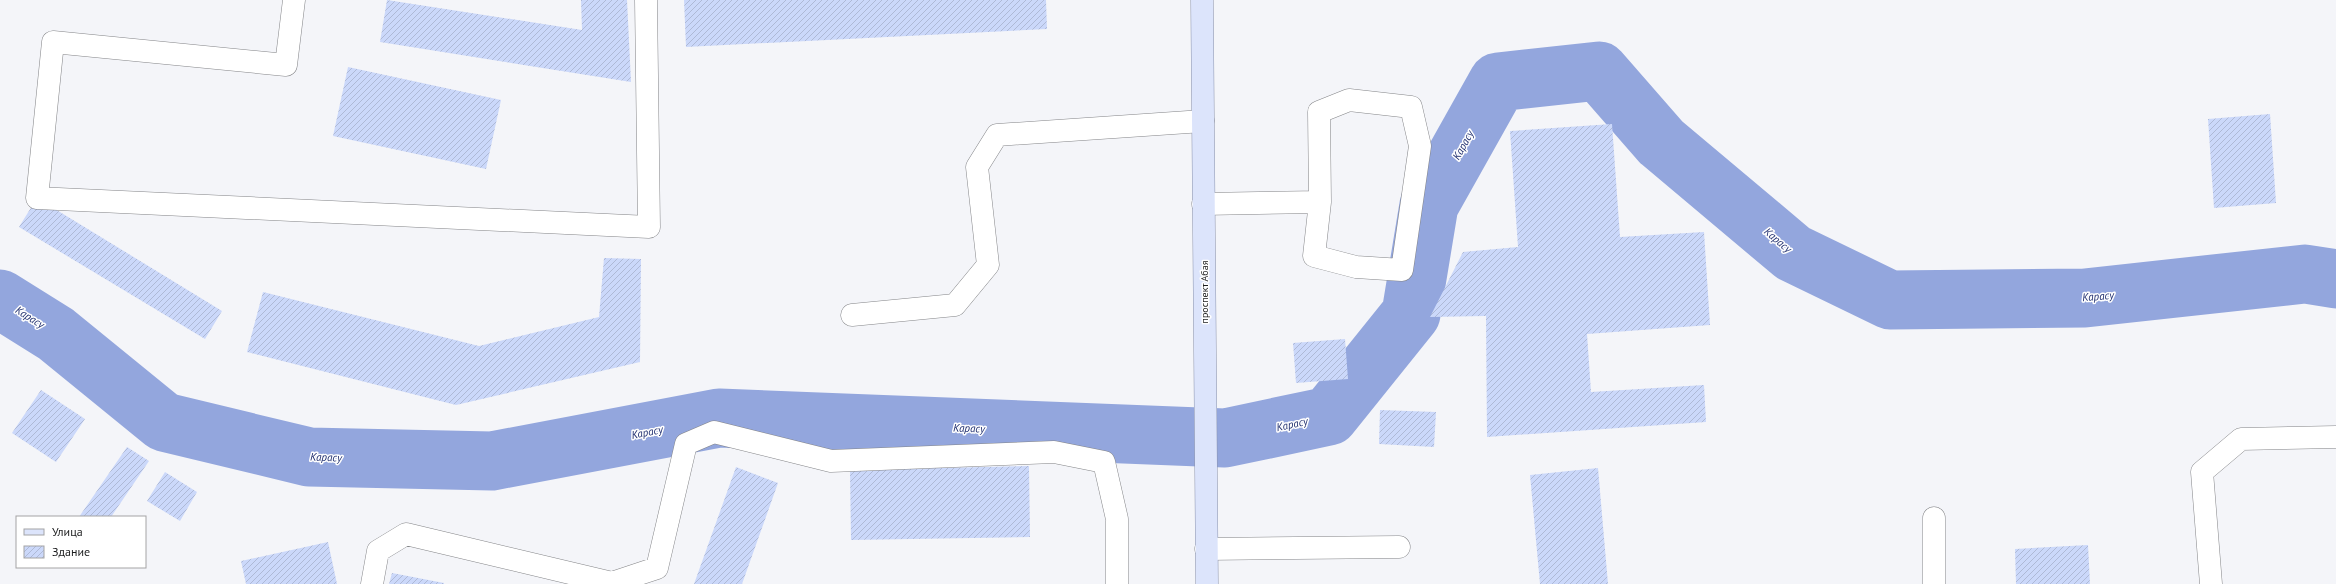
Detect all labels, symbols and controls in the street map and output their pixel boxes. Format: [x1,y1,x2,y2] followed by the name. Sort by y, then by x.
[1449,127,1477,162] water label: Карасу
[1761,224,1796,256] water label: Карасу
[1198,260,1211,323] street label: проспект Абая
[2082,288,2116,304] water label: Карасу
[13,303,48,332] water label: Карасу
[1275,414,1310,434] water label: Карасу
[953,420,986,436] water label: Карасу
[630,422,665,442] water label: Карасу
[310,449,343,465] water label: Карасу
[16,516,146,568] legend
[52,524,83,539] text: Улица
[52,544,90,559] text: Здание

